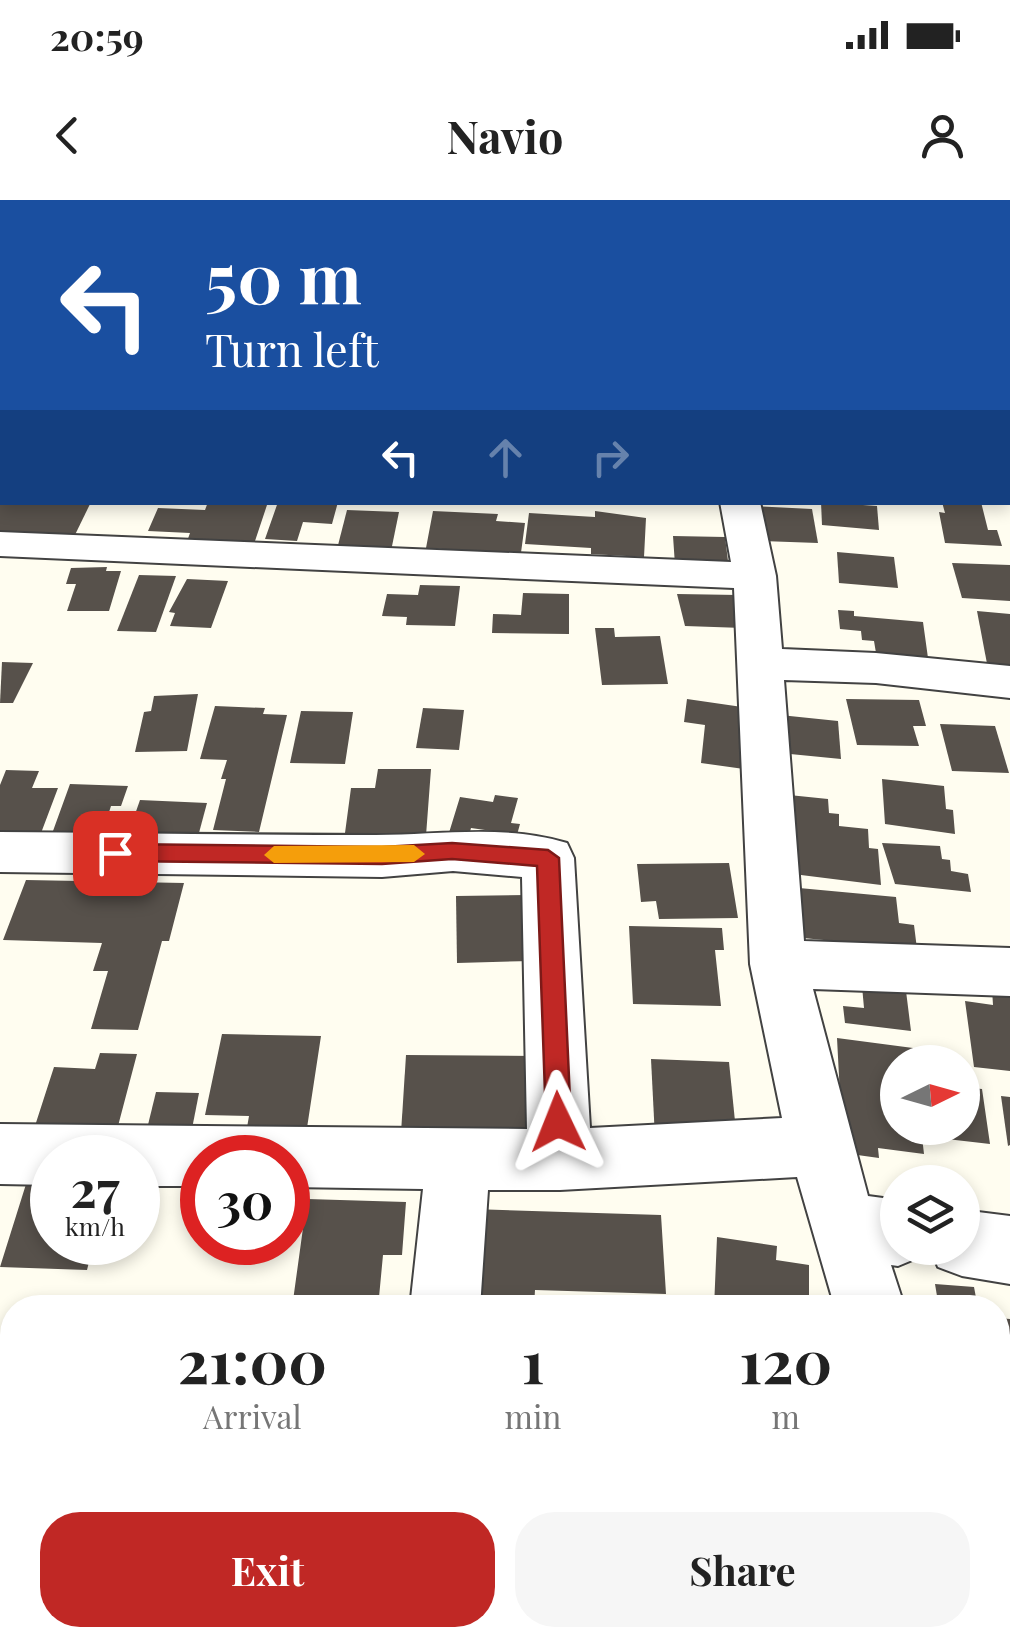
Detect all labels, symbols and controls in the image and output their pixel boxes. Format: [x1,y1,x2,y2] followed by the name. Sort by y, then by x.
[50,10,144,61] text: 20:59
[447,105,563,165] text: Navio
[40,108,95,163] icon: back
[915,108,970,163] icon: person
[205,228,362,322] text: 50 m
[40,240,170,370] icon: left
[205,318,379,378] text: Turn left
[373,430,428,485] icon: left
[478,430,533,485] icon: ahead
[583,430,638,485] icon: right
[73,811,158,896] pin
[88,826,143,881] icon: arrive
[880,1045,980,1145] north arrow
[880,1045,980,1265] map controls
[506,1070,610,1174] position arrow
[180,1135,310,1265] speed limit sign: 30
[71,1154,119,1221] text: 27
[880,1165,980,1265] button: layers
[65,1209,125,1242] text: km/h
[178,1319,327,1399] text: 21:00
[522,1319,545,1399] text: 1
[739,1319,832,1399] text: 120
[203,1394,302,1437] text: Arrival
[505,1394,561,1437] text: min
[772,1394,800,1437] text: m
[40,1512,495,1627] button: Exit
[515,1512,970,1627] button: Share

